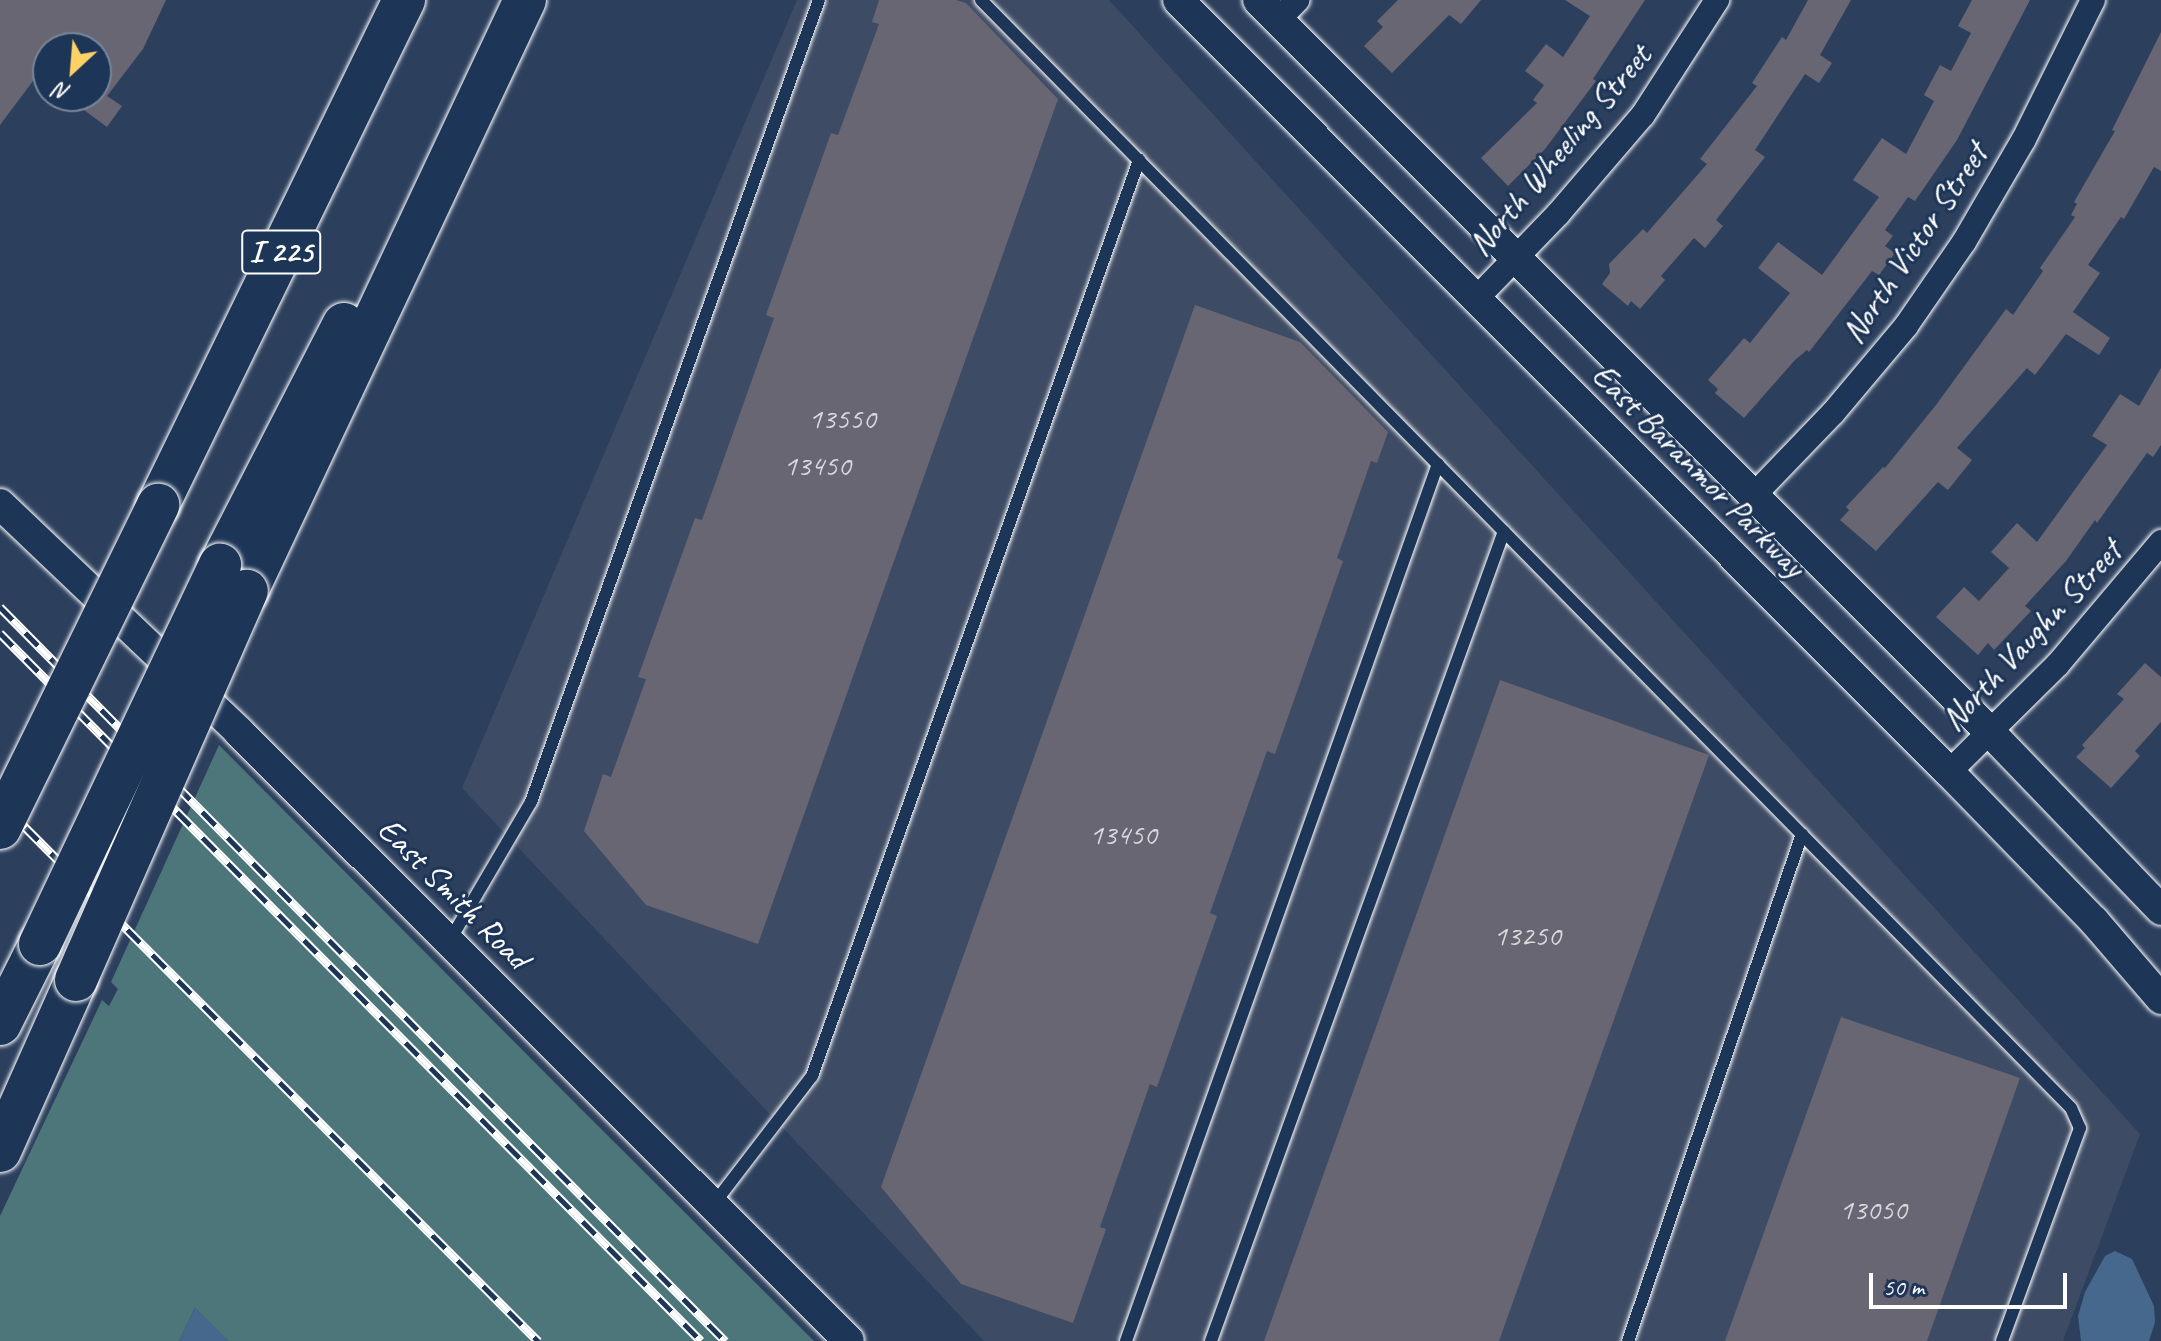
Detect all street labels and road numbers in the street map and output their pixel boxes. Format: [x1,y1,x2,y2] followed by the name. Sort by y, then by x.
[1458,36,1660,264] street label: North Wheeling Street
[1832,135,1996,351] street label: North Victor Street
[241,224,321,280] road number: I 225
[1584,355,1814,585] street label: East Baranmor Parkway
[1932,531,2130,739] street label: North Vaughn Street
[370,809,538,977] street label: East Smith Road

